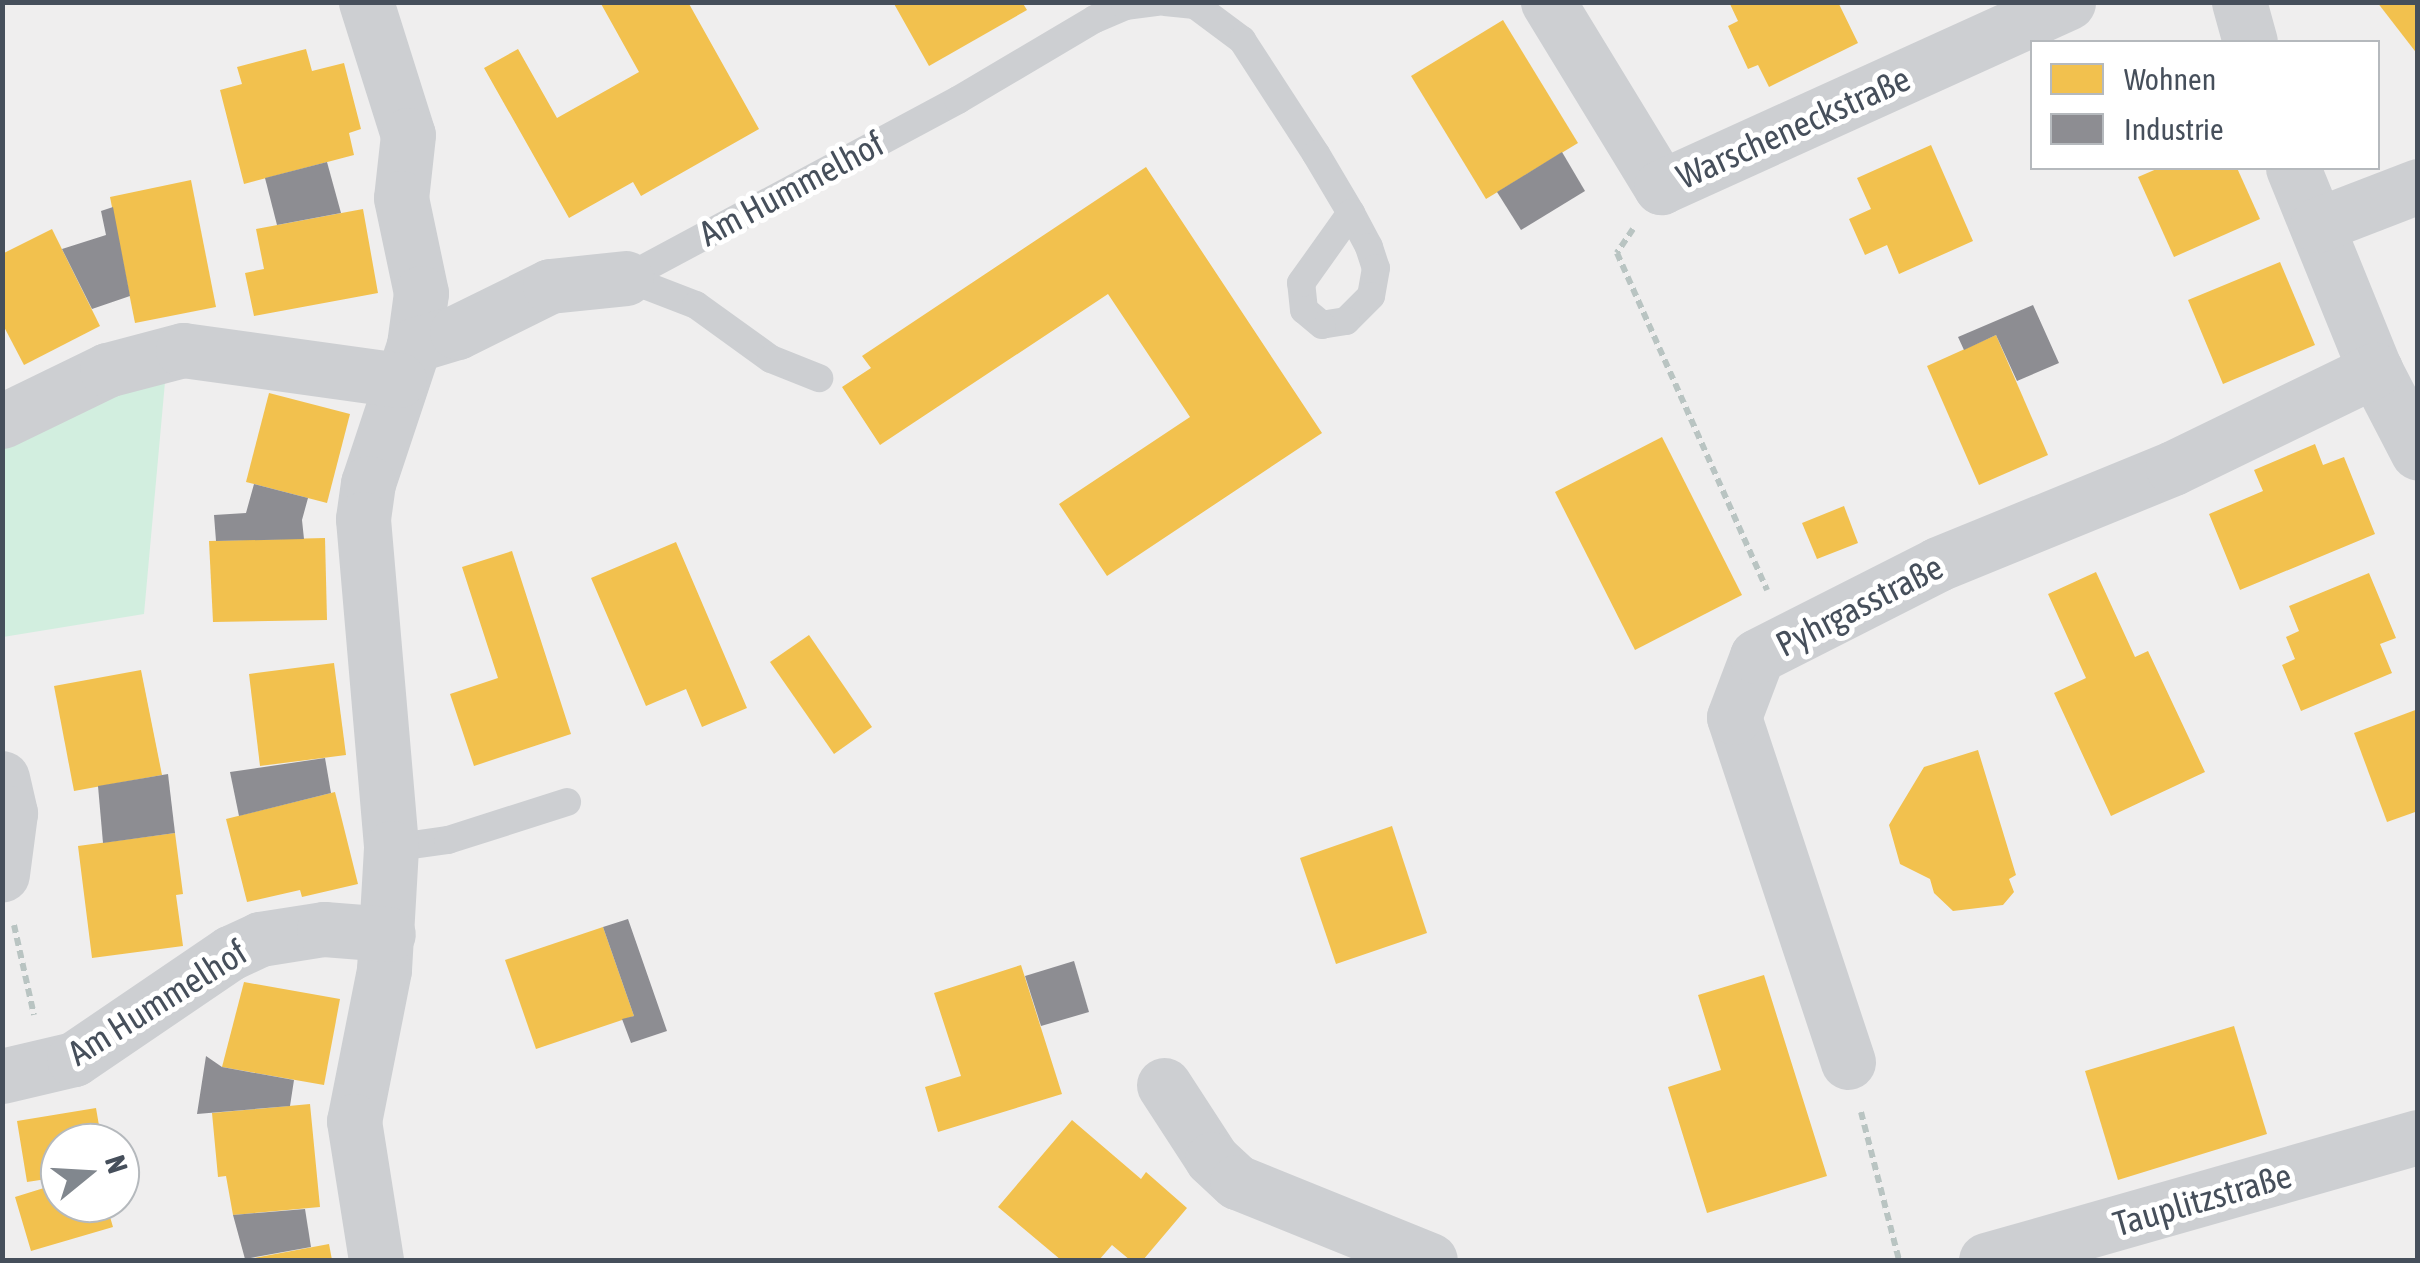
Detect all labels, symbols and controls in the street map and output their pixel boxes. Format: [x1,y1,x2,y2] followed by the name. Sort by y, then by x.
[2030,40,2380,170] legend
[1670,57,1916,197] street label: Warscheneckstraße
[2124,62,2216,96] text: Wohnen
[2124,112,2224,146] text: Industrie
[692,122,890,254] street label: Am Hummelhof
[1769,545,1949,665] street label: Pyhrgasstraße
[60,930,254,1074] street label: Am Hummelhof
[40,1123,140,1223] north arrow
[99,1152,134,1177] text: N
[2108,1154,2296,1244] street label: Tauplitzstraße

